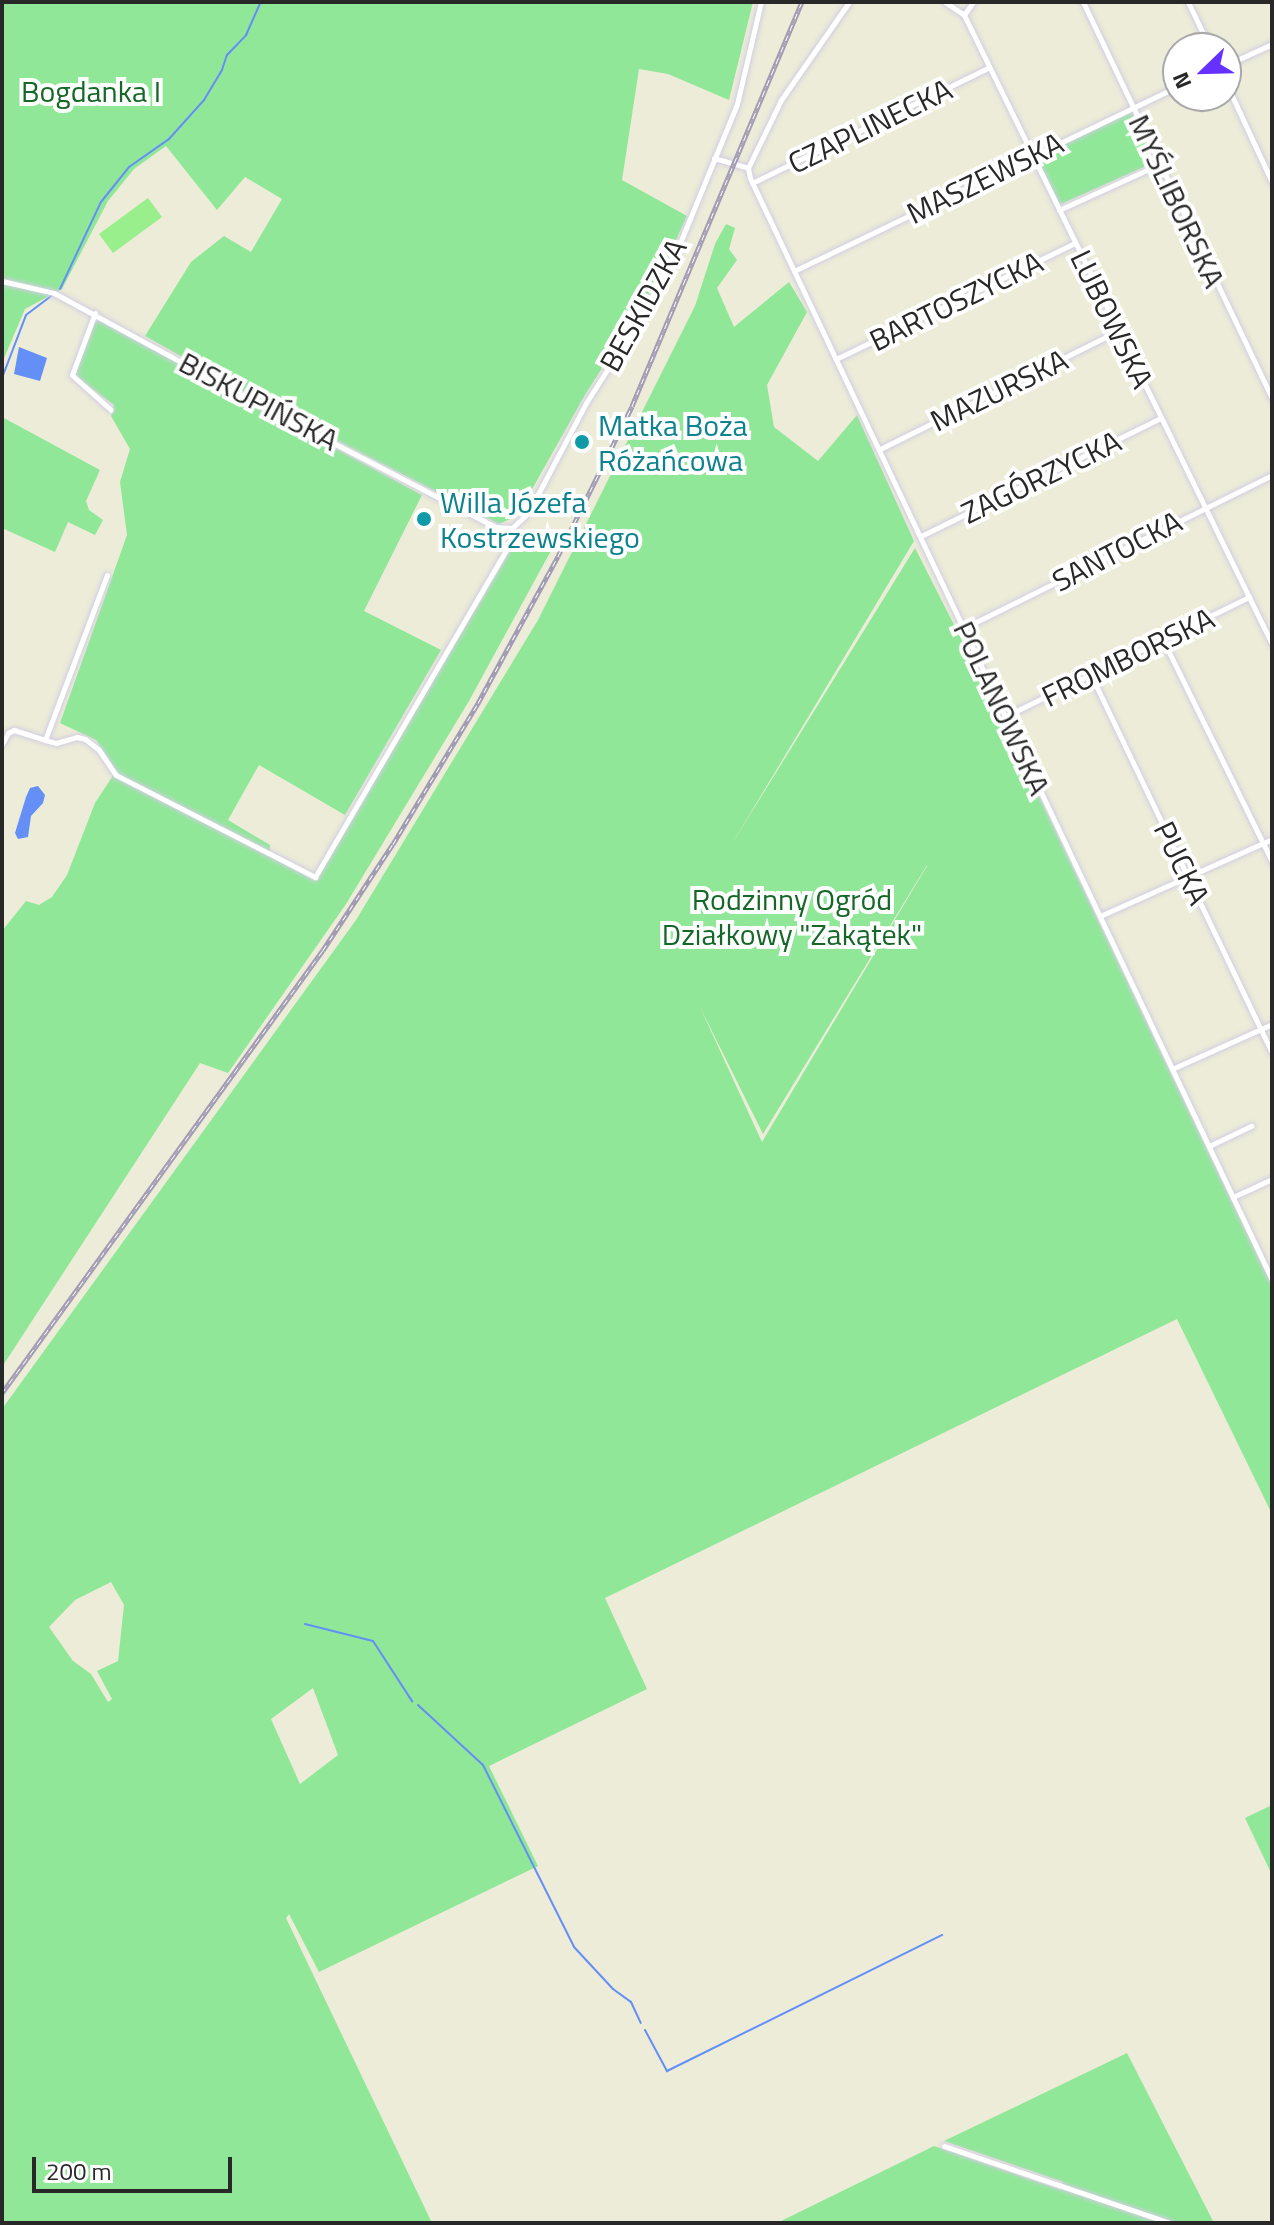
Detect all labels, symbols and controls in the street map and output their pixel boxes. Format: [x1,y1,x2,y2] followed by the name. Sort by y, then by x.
[1162,32,1242,112] north arrow
[1163,67,1200,94] text: N
[782,71,958,181] street label: CZAPLINECKA
[21,73,161,109] park label: Bogdanka I
[1121,109,1233,293] street label: MYŚLIBORSKA
[901,125,1069,231] street label: MASZEWSKA
[592,232,694,378] street label: BESKIDZKA
[864,244,1048,358] street label: BARTOSZYCKA
[1063,244,1161,394] street label: LUBOWSKA
[925,341,1073,439] street label: MAZURSKA
[173,344,345,458] street label: BISKUPIŃSKA
[598,407,748,478] place label: Matka Boża Różańcowa
[955,423,1127,531] street label: ZAGÓRZYCKA
[573,433,591,451] marker: Matka Boża Różańcowa
[440,484,640,554] place label: Willa Józefa Kostrzewskiego
[1046,503,1188,599] street label: SANTOCKA
[415,510,433,528] marker: Willa Józefa Kostrzewskiego
[1036,600,1220,714] street label: FROMBORSKA
[946,615,1058,801] street label: POLANOWSKA
[1146,815,1218,911] street label: PUCKA
[662,881,922,952] park label: Rodzinny Ogród Działkowy "Zakątek"
[36,2141,236,2191] scale bar
[46,2153,112,2189] text: 200 m

